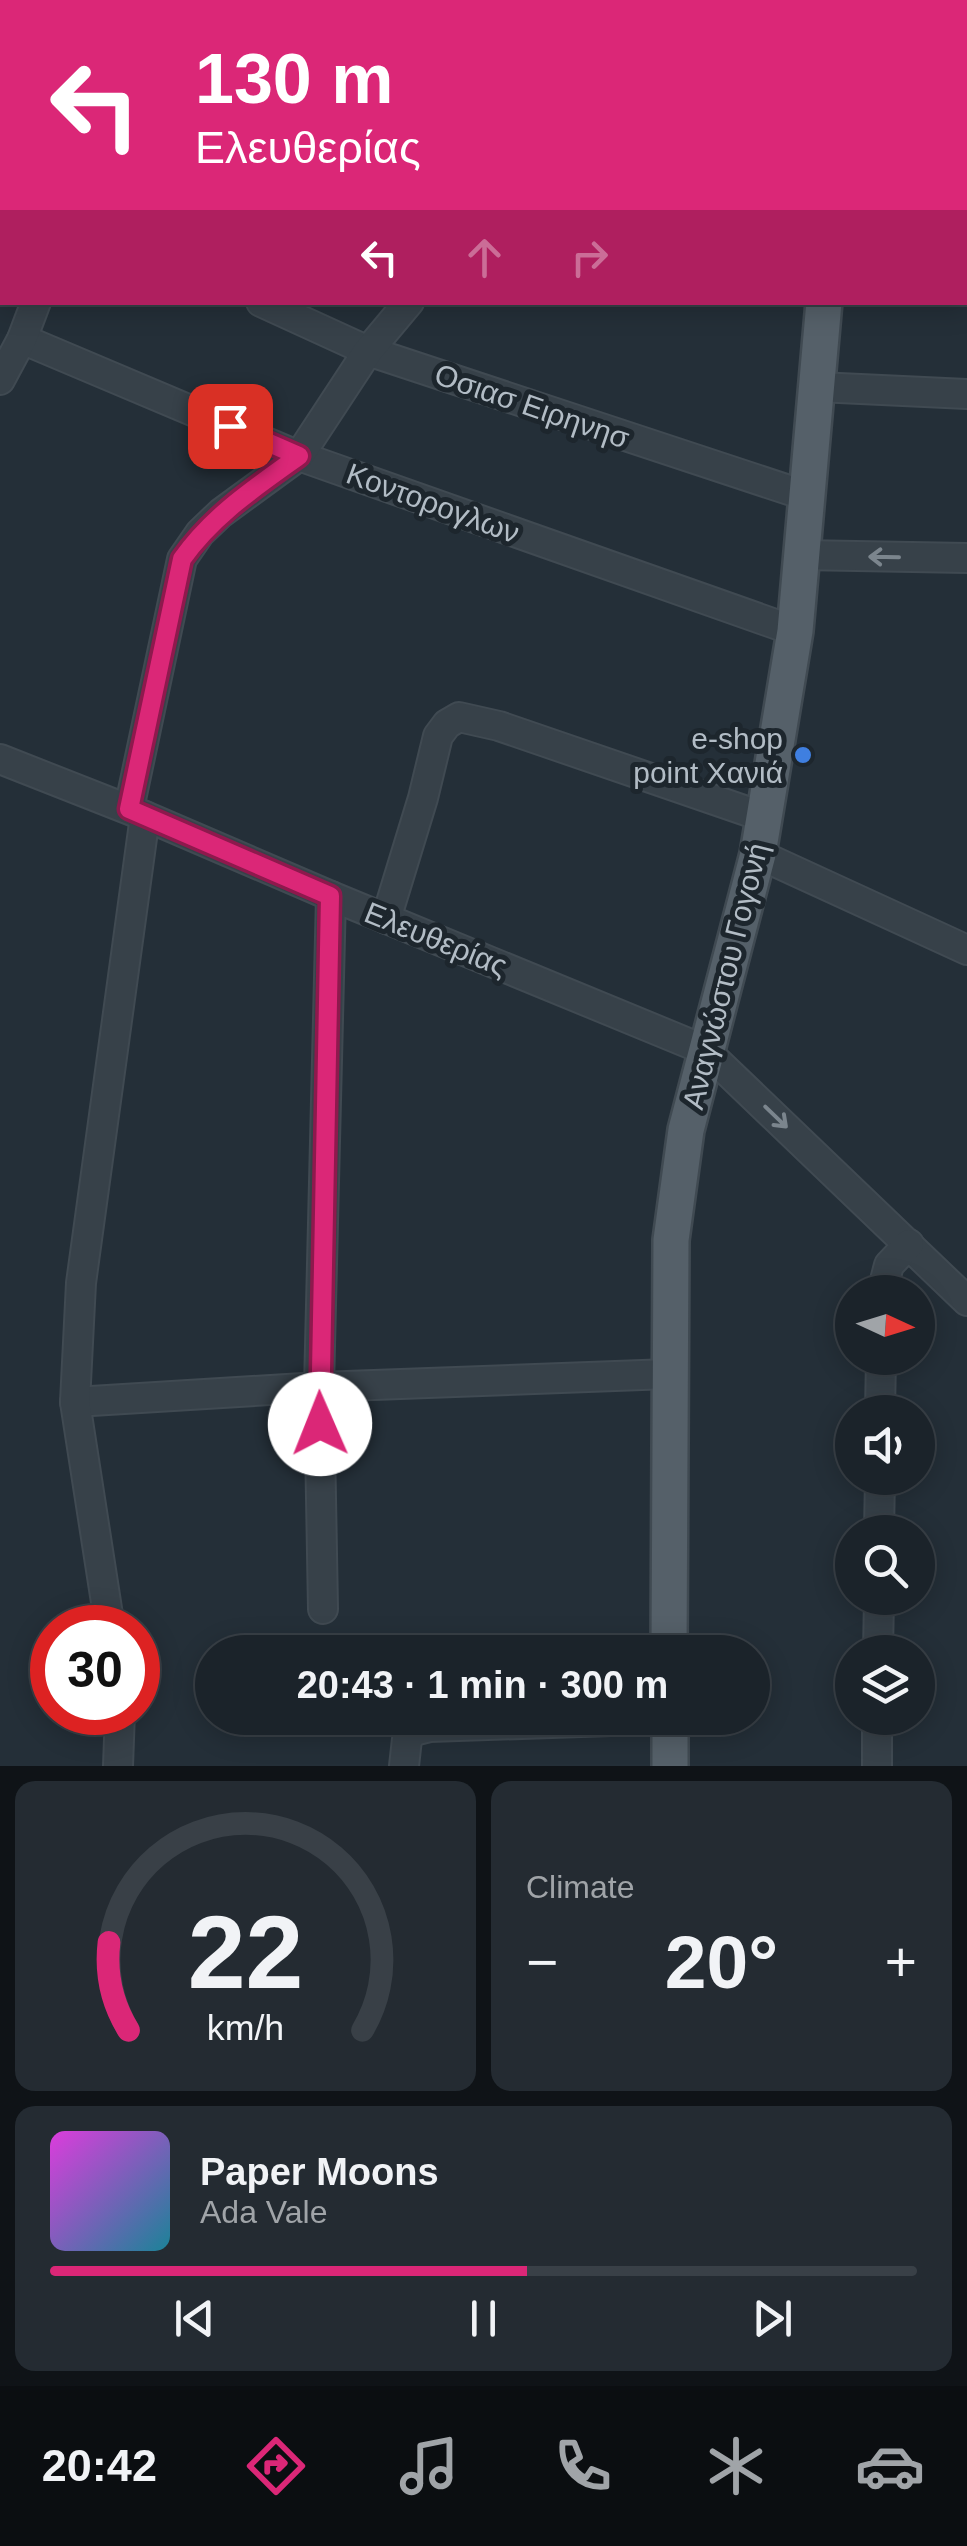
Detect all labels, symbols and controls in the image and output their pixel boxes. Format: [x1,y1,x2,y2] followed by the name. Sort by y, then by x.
[30,40,160,170] icon: left
[195,40,393,118] text: 130 m
[195,122,421,173] text: Ελευθερίας
[352,230,407,285] icon: left
[457,230,512,285] icon: ahead
[562,230,617,285] icon: right
[430,357,634,455] street label: Οσιασ Ειρηνησ
[188,384,273,469] pin
[203,399,258,454] icon: arrive
[342,457,524,549] street label: Κοντορογλων
[869,547,901,566] one-way arrow
[633,722,783,789] place label: e-shop point Χανιά
[792,744,814,766] marker: e-shop point Χανιά
[676,839,774,1113] street label: Αναγνώστου Γογονή
[360,896,512,982] street label: Ελευθερίας
[763,1105,787,1129] one-way arrow
[835,1275,935,1375] north arrow
[835,1275,935,1735] map controls
[268,1372,372,1476] position arrow
[835,1395,935,1495] button: sound
[835,1515,935,1615] button: search
[30,1605,160,1735] speed limit sign: 30
[835,1635,935,1735] button: layers
[297,1664,668,1706] text: 20:43 · 1 min · 300 m
[526,1869,634,1905] text: Climate
[188,1894,303,2010] text: 22
[665,1920,778,2004] text: 20°
[526,1931,558,1993] text: −
[885,1931,917,1993] text: +
[207,2008,284,2048] text: km/h
[200,2151,439,2193] text: Paper Moons
[200,2194,328,2230] text: Ada Vale
[167,2291,222,2346] icon: previous
[456,2291,511,2346] icon: pause
[745,2291,800,2346] icon: next
[241,2431,311,2501] icon: directions
[394,2431,464,2501] icon: music
[548,2431,618,2501] icon: phone
[701,2431,771,2501] icon: climate
[855,2431,925,2501] icon: car
[42,2440,157,2491] text: 20:42

